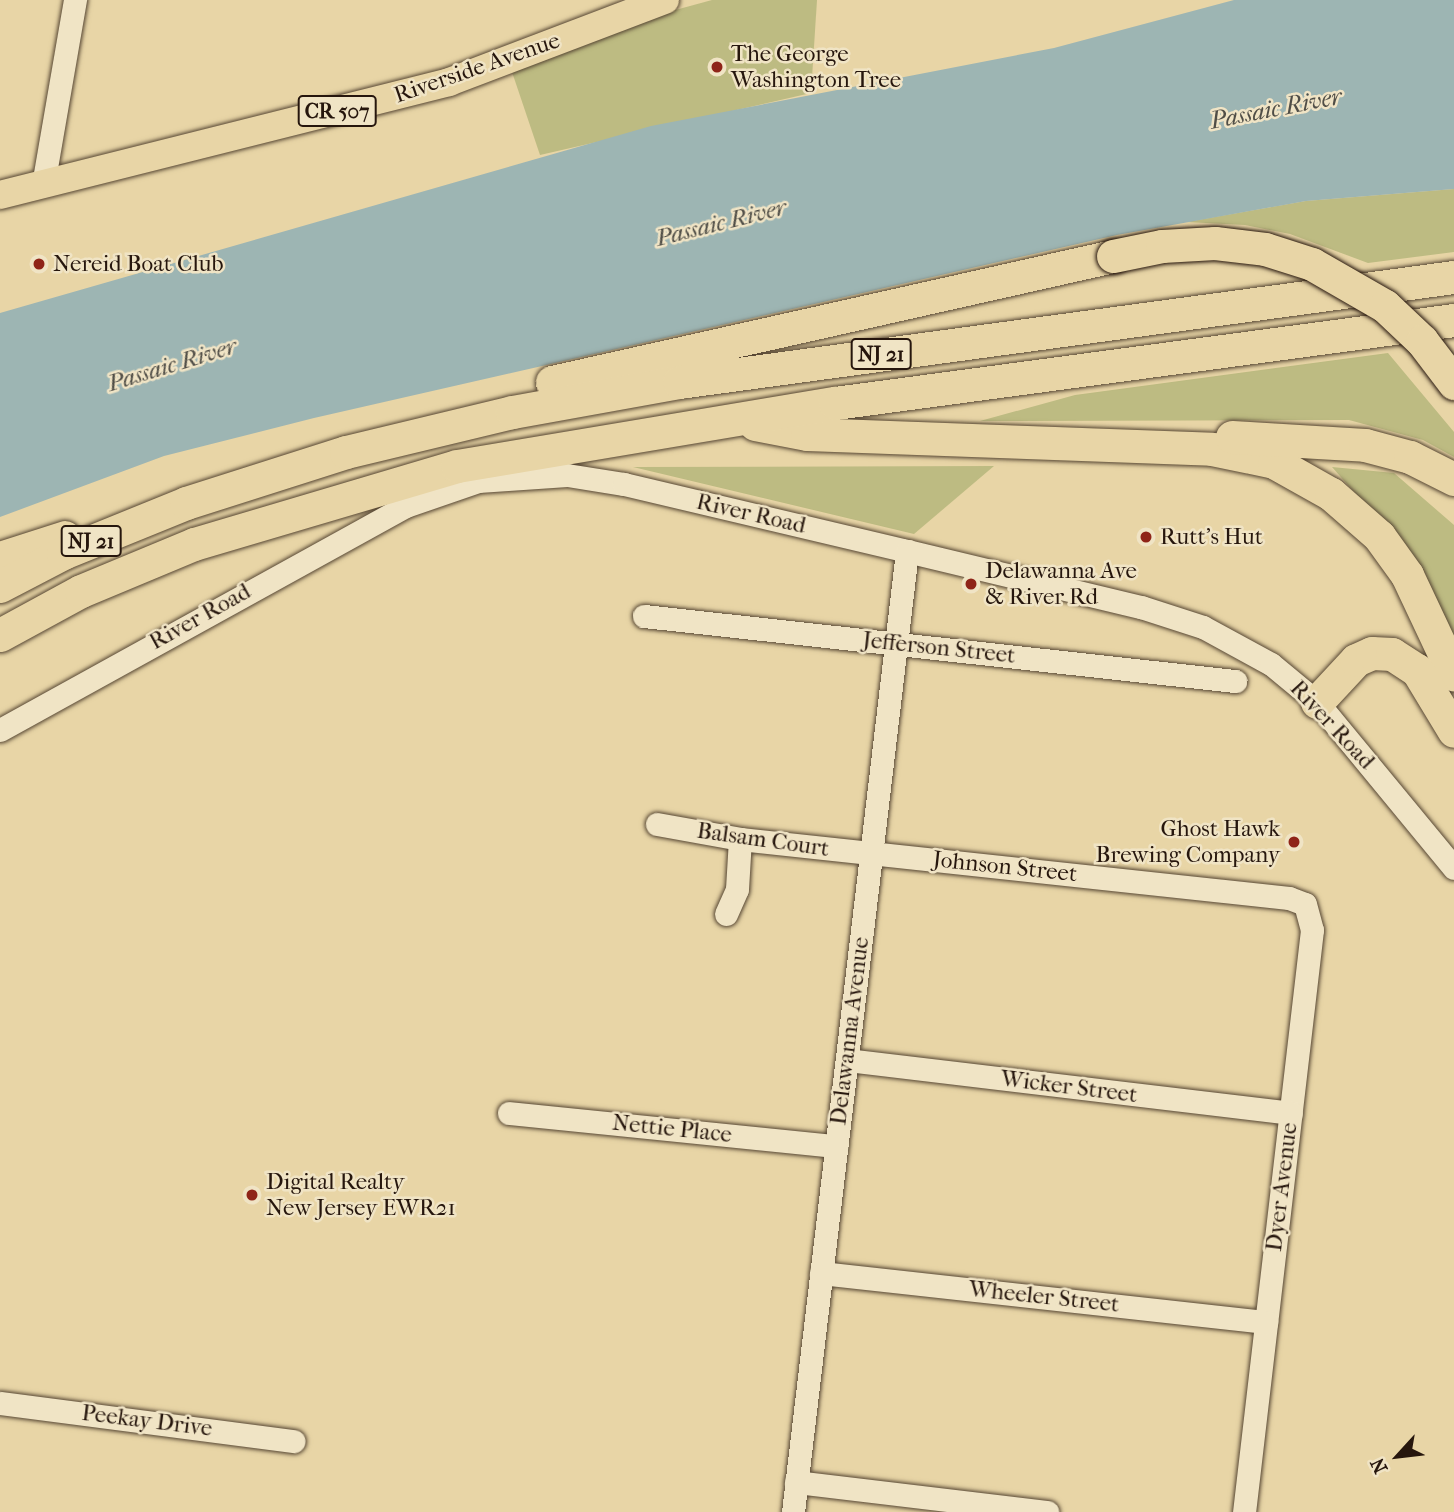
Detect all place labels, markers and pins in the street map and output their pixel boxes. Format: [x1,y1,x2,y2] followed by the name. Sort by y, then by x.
[731,40,901,94] place label: The George Washington Tree
[709,59,725,75] marker: The George Washington Tree
[53,250,224,278] place label: Nereid Boat Club
[31,256,47,272] marker: Nereid Boat Club
[1160,523,1263,551] place label: Rutt's Hut
[1138,529,1154,545] marker: Rutt's Hut
[985,557,1137,611] place label: Delawanna Ave & River Rd
[963,576,979,592] marker: Delawanna Ave & River Rd
[1096,815,1280,869] place label: Ghost Hawk Brewing Company
[1286,834,1302,850] marker: Ghost Hawk Brewing Company
[266,1168,456,1222] place label: Digital Realty New Jersey EWR21
[244,1187,260,1203] marker: Digital Realty New Jersey EWR21

